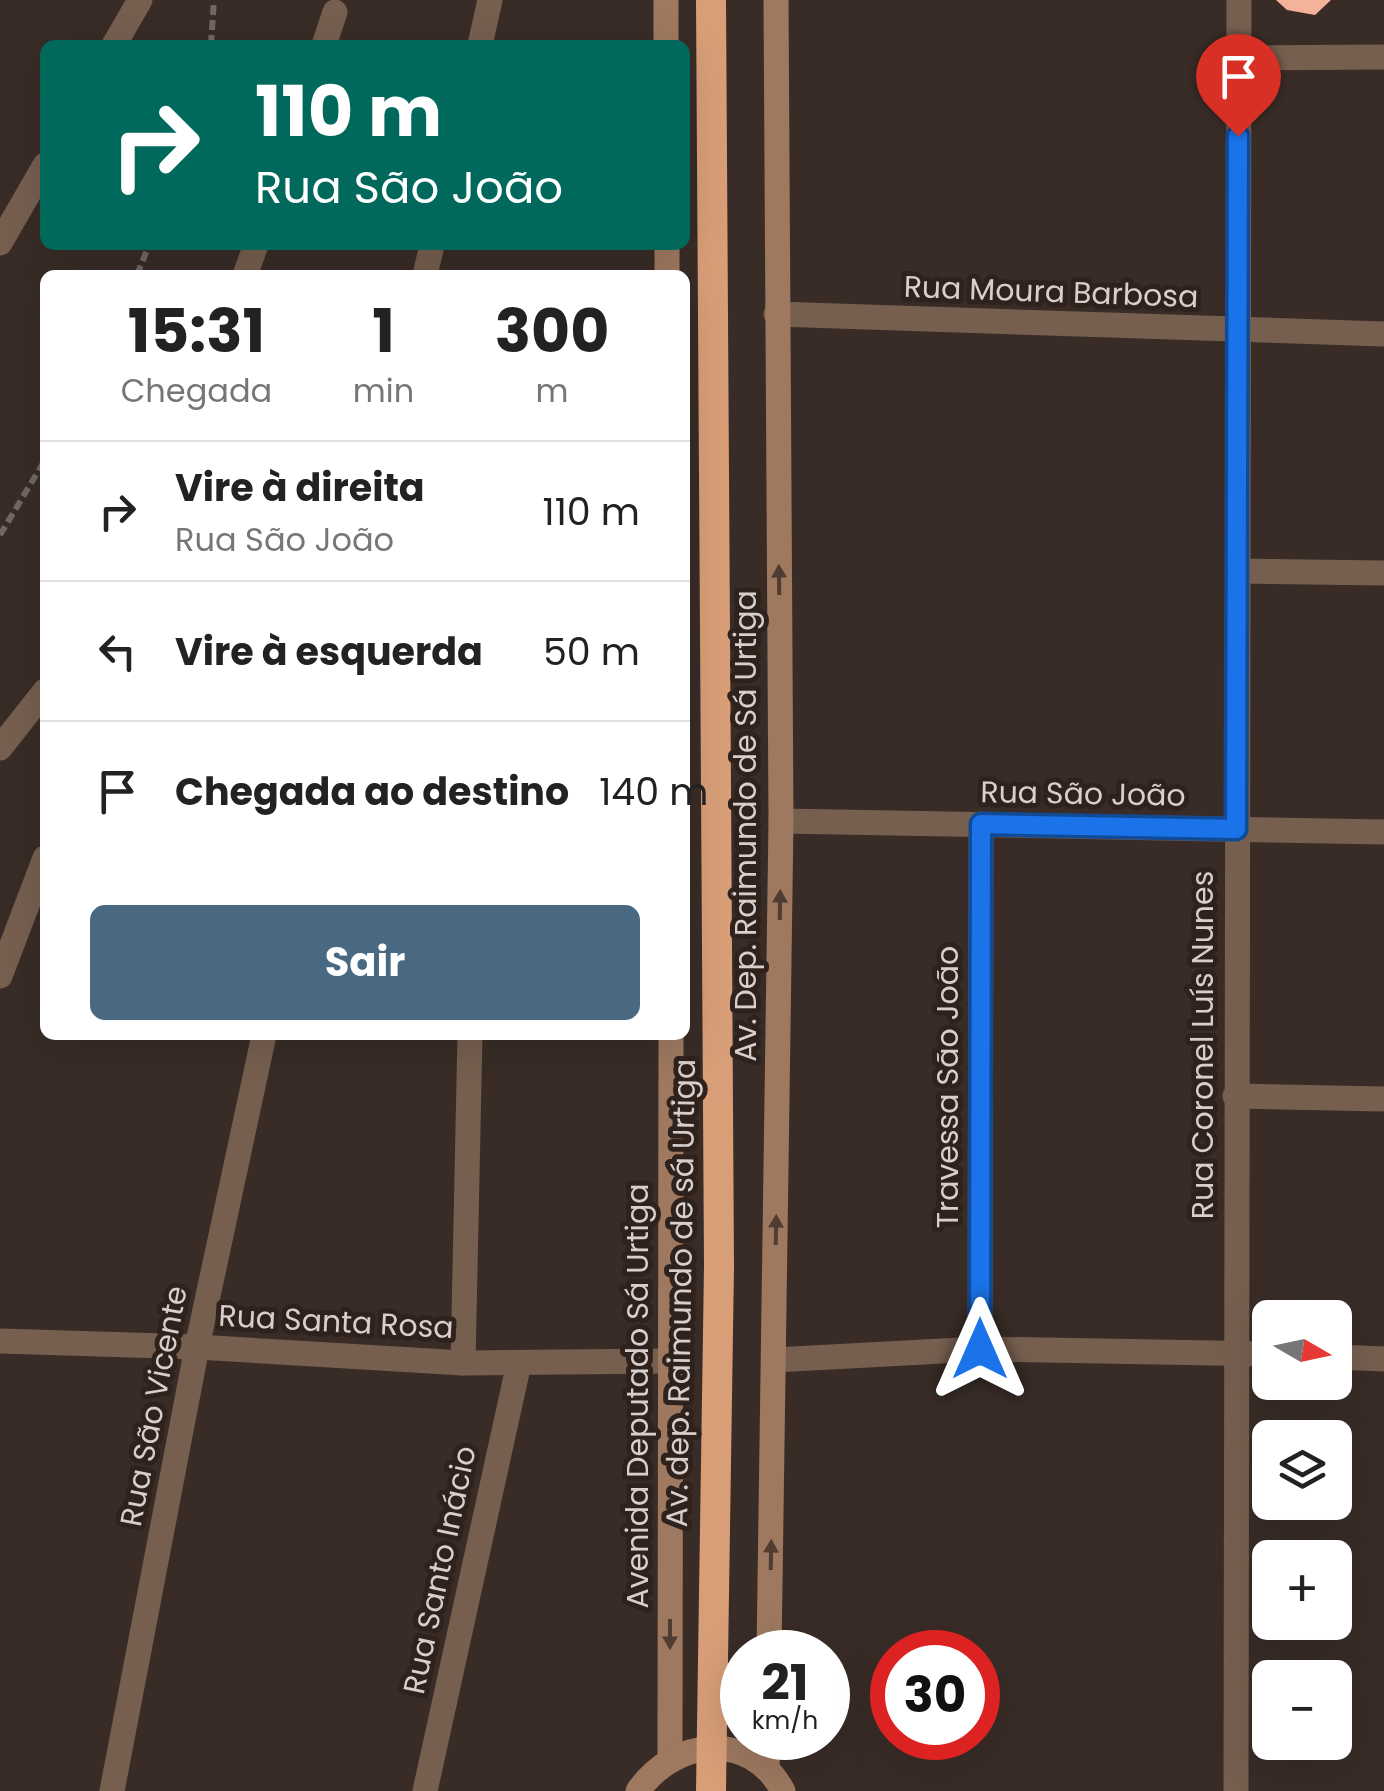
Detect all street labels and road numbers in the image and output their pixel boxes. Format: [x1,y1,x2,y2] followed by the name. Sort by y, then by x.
[903,265,1199,318] street label: Rua Moura Barbosa
[724,590,767,1062] street label: Av. Dep. Raimundo de Sá Urtiga
[980,770,1186,817] street label: Rua São João
[1181,871,1224,1219] street label: Rua Coronel Luís Nunes
[926,946,969,1228] street label: Travessa São João
[655,1058,706,1528] street label: Av. dep. Raimundo de sá Urtiga
[616,1184,659,1608] street label: Avenida Deputado Sá Urtiga
[109,1282,198,1530] street label: Rua São Vicente
[217,1294,455,1349] street label: Rua Santa Rosa
[392,1442,487,1698] street label: Rua Santo Inácio

